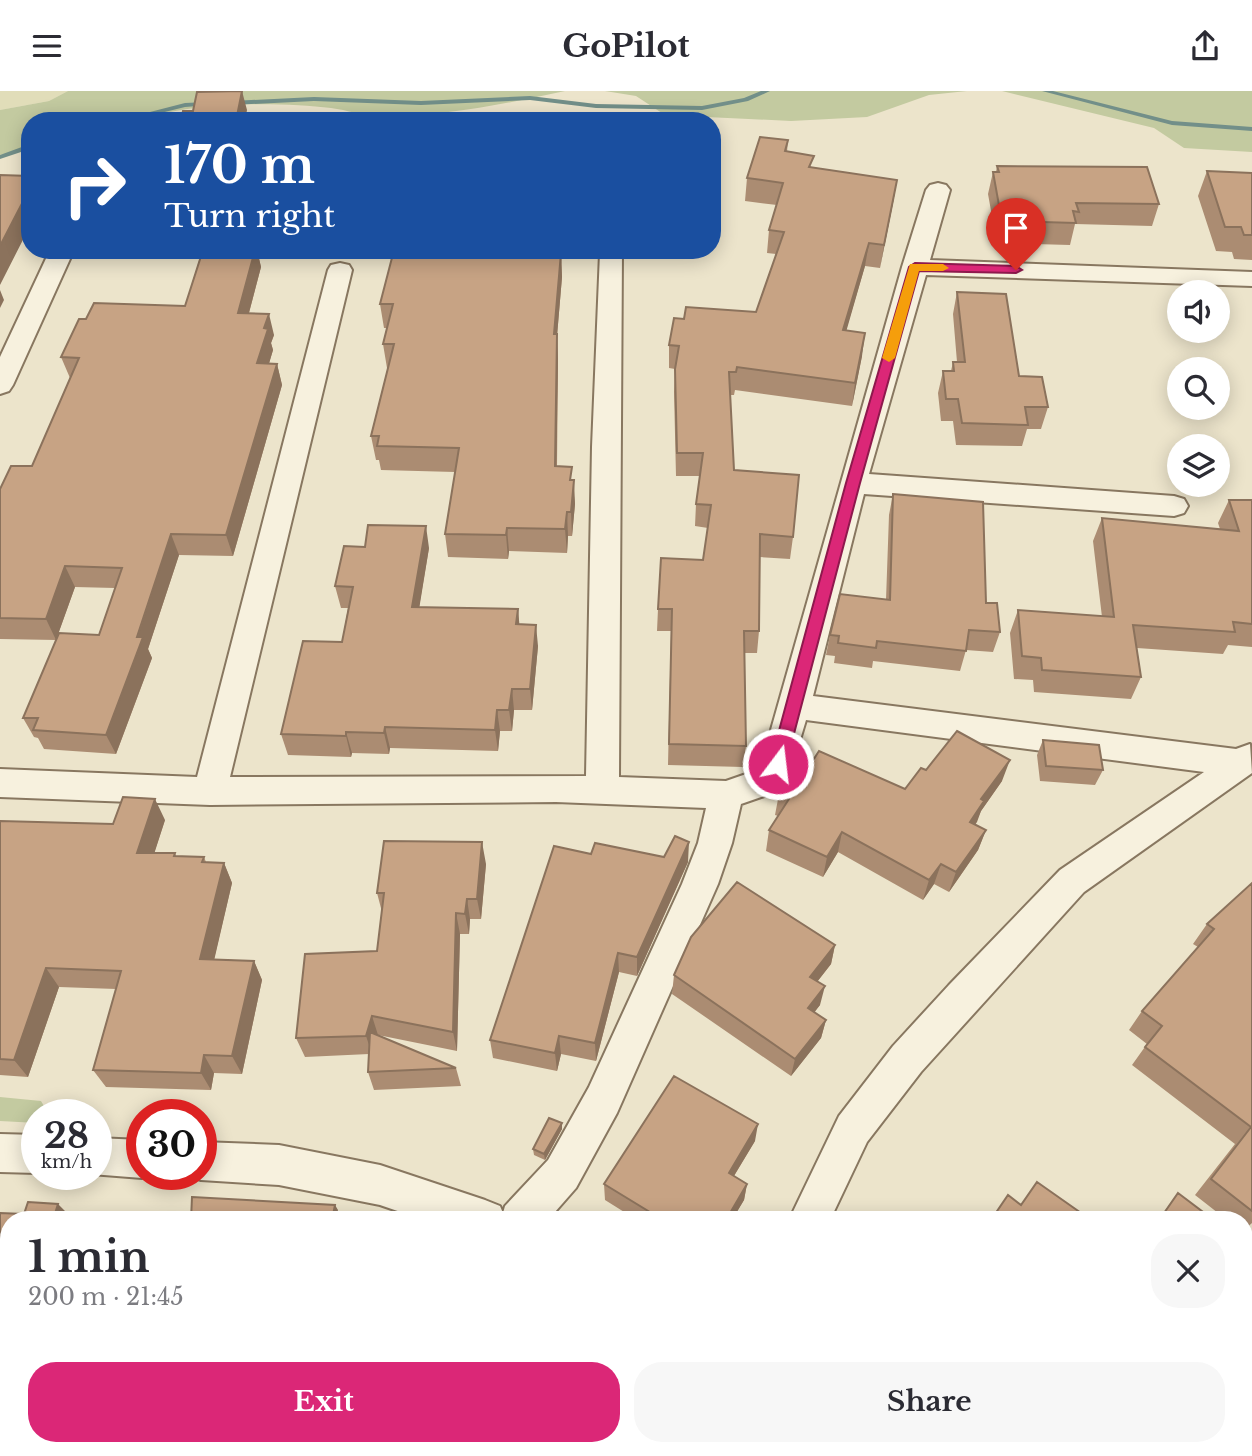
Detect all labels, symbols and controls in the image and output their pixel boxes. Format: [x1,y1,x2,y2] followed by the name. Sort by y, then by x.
[562,26,690,66] text: GoPilot
[28,27,66,65] icon: menu
[1186,27,1224,65] icon: share
[164,135,315,196] text: 170 m
[49,140,140,231] icon: right
[164,196,335,236] text: Turn right
[986,198,1046,270] pin
[997,209,1035,247] icon: arrive
[1167,280,1230,497] map controls
[1167,280,1230,343] button: sound
[1167,357,1230,420] button: search
[1167,434,1230,497] button: layers
[741,727,815,801] position arrow
[126,1099,217,1190] speed limit sign: 30
[44,1114,89,1157] text: 28
[41,1151,92,1173] text: km/h
[28,1231,150,1283] text: 1 min
[1151,1234,1225,1308] button: close
[28,1283,184,1311] text: 200 m · 21:45
[28,1362,620,1442] button: Exit
[634,1362,1225,1442] button: Share

